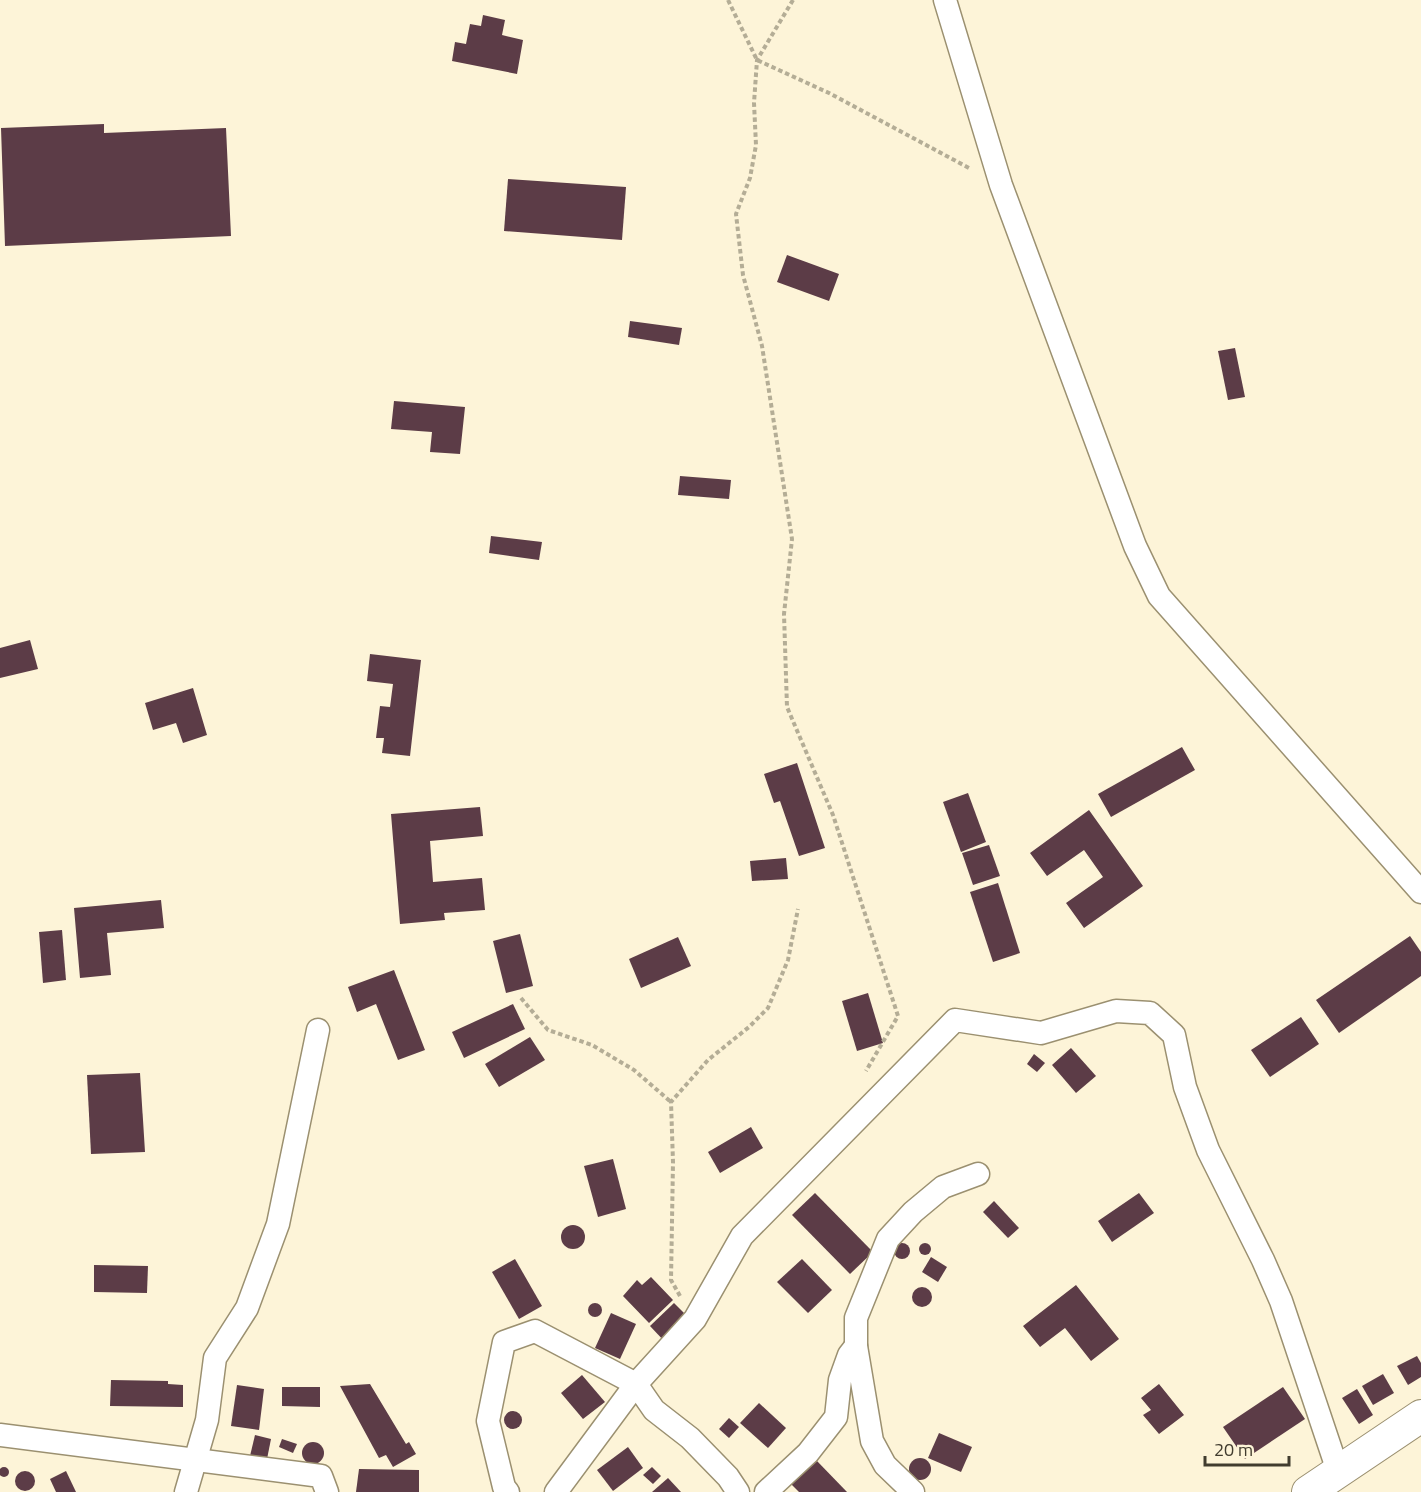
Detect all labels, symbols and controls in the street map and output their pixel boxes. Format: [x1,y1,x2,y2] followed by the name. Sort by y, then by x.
[1205,1429,1289,1467] scale bar
[1214,1436,1253,1463] text: 20 m

